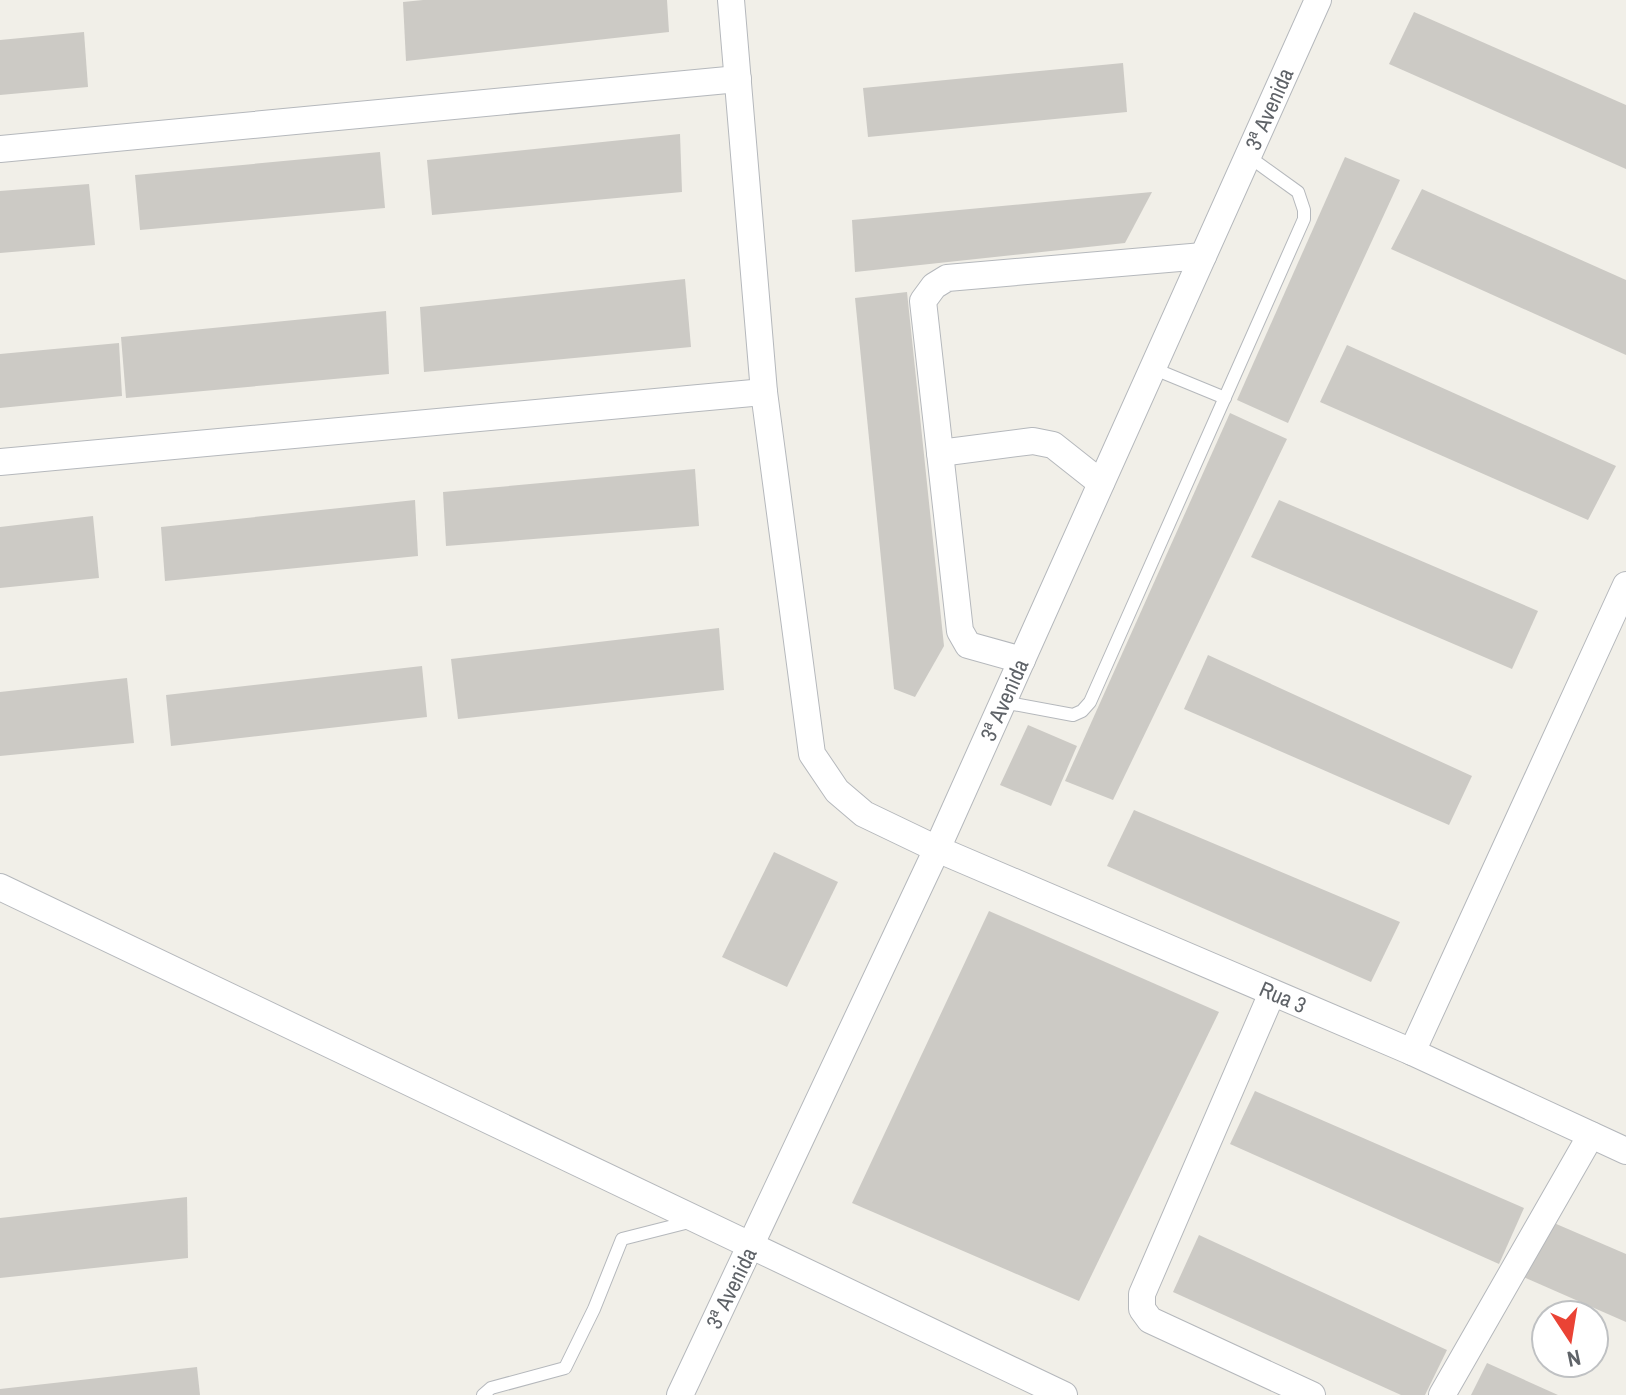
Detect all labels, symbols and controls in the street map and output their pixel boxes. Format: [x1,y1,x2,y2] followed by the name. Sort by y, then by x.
[1238,63,1300,155] street label: 3ª Avenida
[973,654,1035,746] street label: 3ª Avenida
[1255,974,1311,1020] street label: Rua 3
[699,1242,763,1334] street label: 3ª Avenida
[1530,1299,1610,1379] north arrow
[1565,1343,1584,1375] text: N

